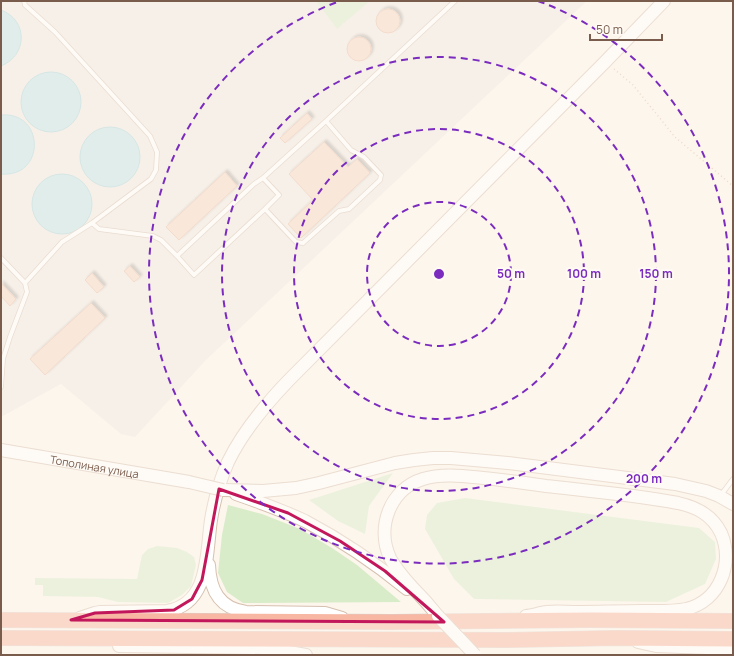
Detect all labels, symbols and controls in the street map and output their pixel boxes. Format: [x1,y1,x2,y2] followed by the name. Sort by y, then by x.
[590,16,662,42] scale bar
[596,21,623,38] text: 50 m
[497,265,525,282] text: 50 m
[567,265,601,282] text: 100 m
[639,265,673,282] text: 150 m
[432,267,446,281] centre of rings
[49,451,140,481] street label: Тополиная улица
[626,470,662,487] text: 200 m

